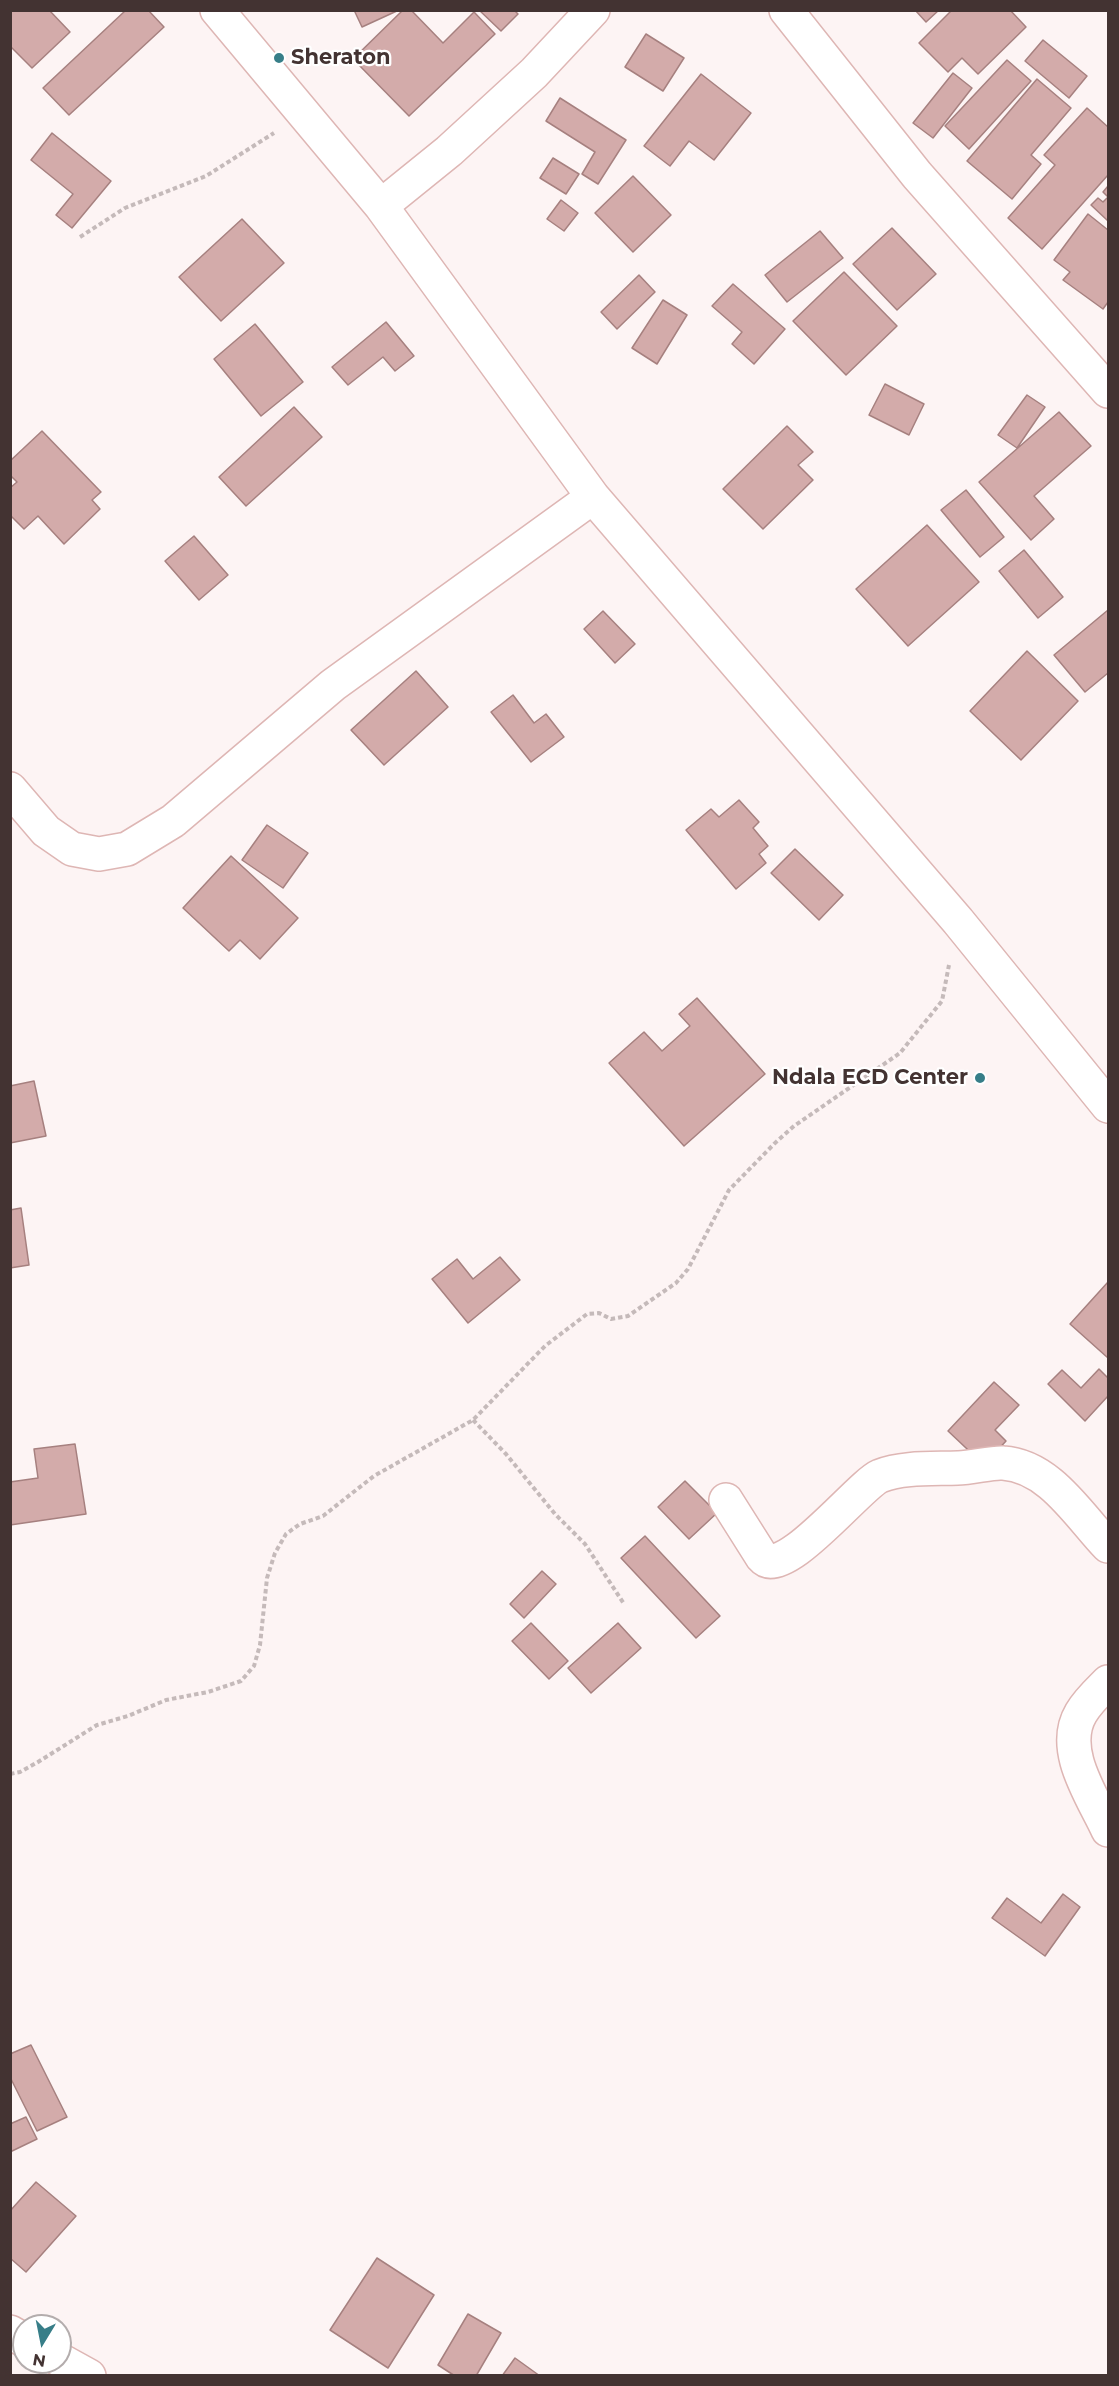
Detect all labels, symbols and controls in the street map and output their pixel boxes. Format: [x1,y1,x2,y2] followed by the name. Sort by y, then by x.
[291,45,390,71] place label: Sheraton
[272,51,286,65] marker: Sheraton
[772,1065,968,1091] place label: Ndala ECD Center
[973,1071,987,1085] marker: Ndala ECD Center
[12,2314,72,2374] north arrow
[31,2350,47,2371] text: N

